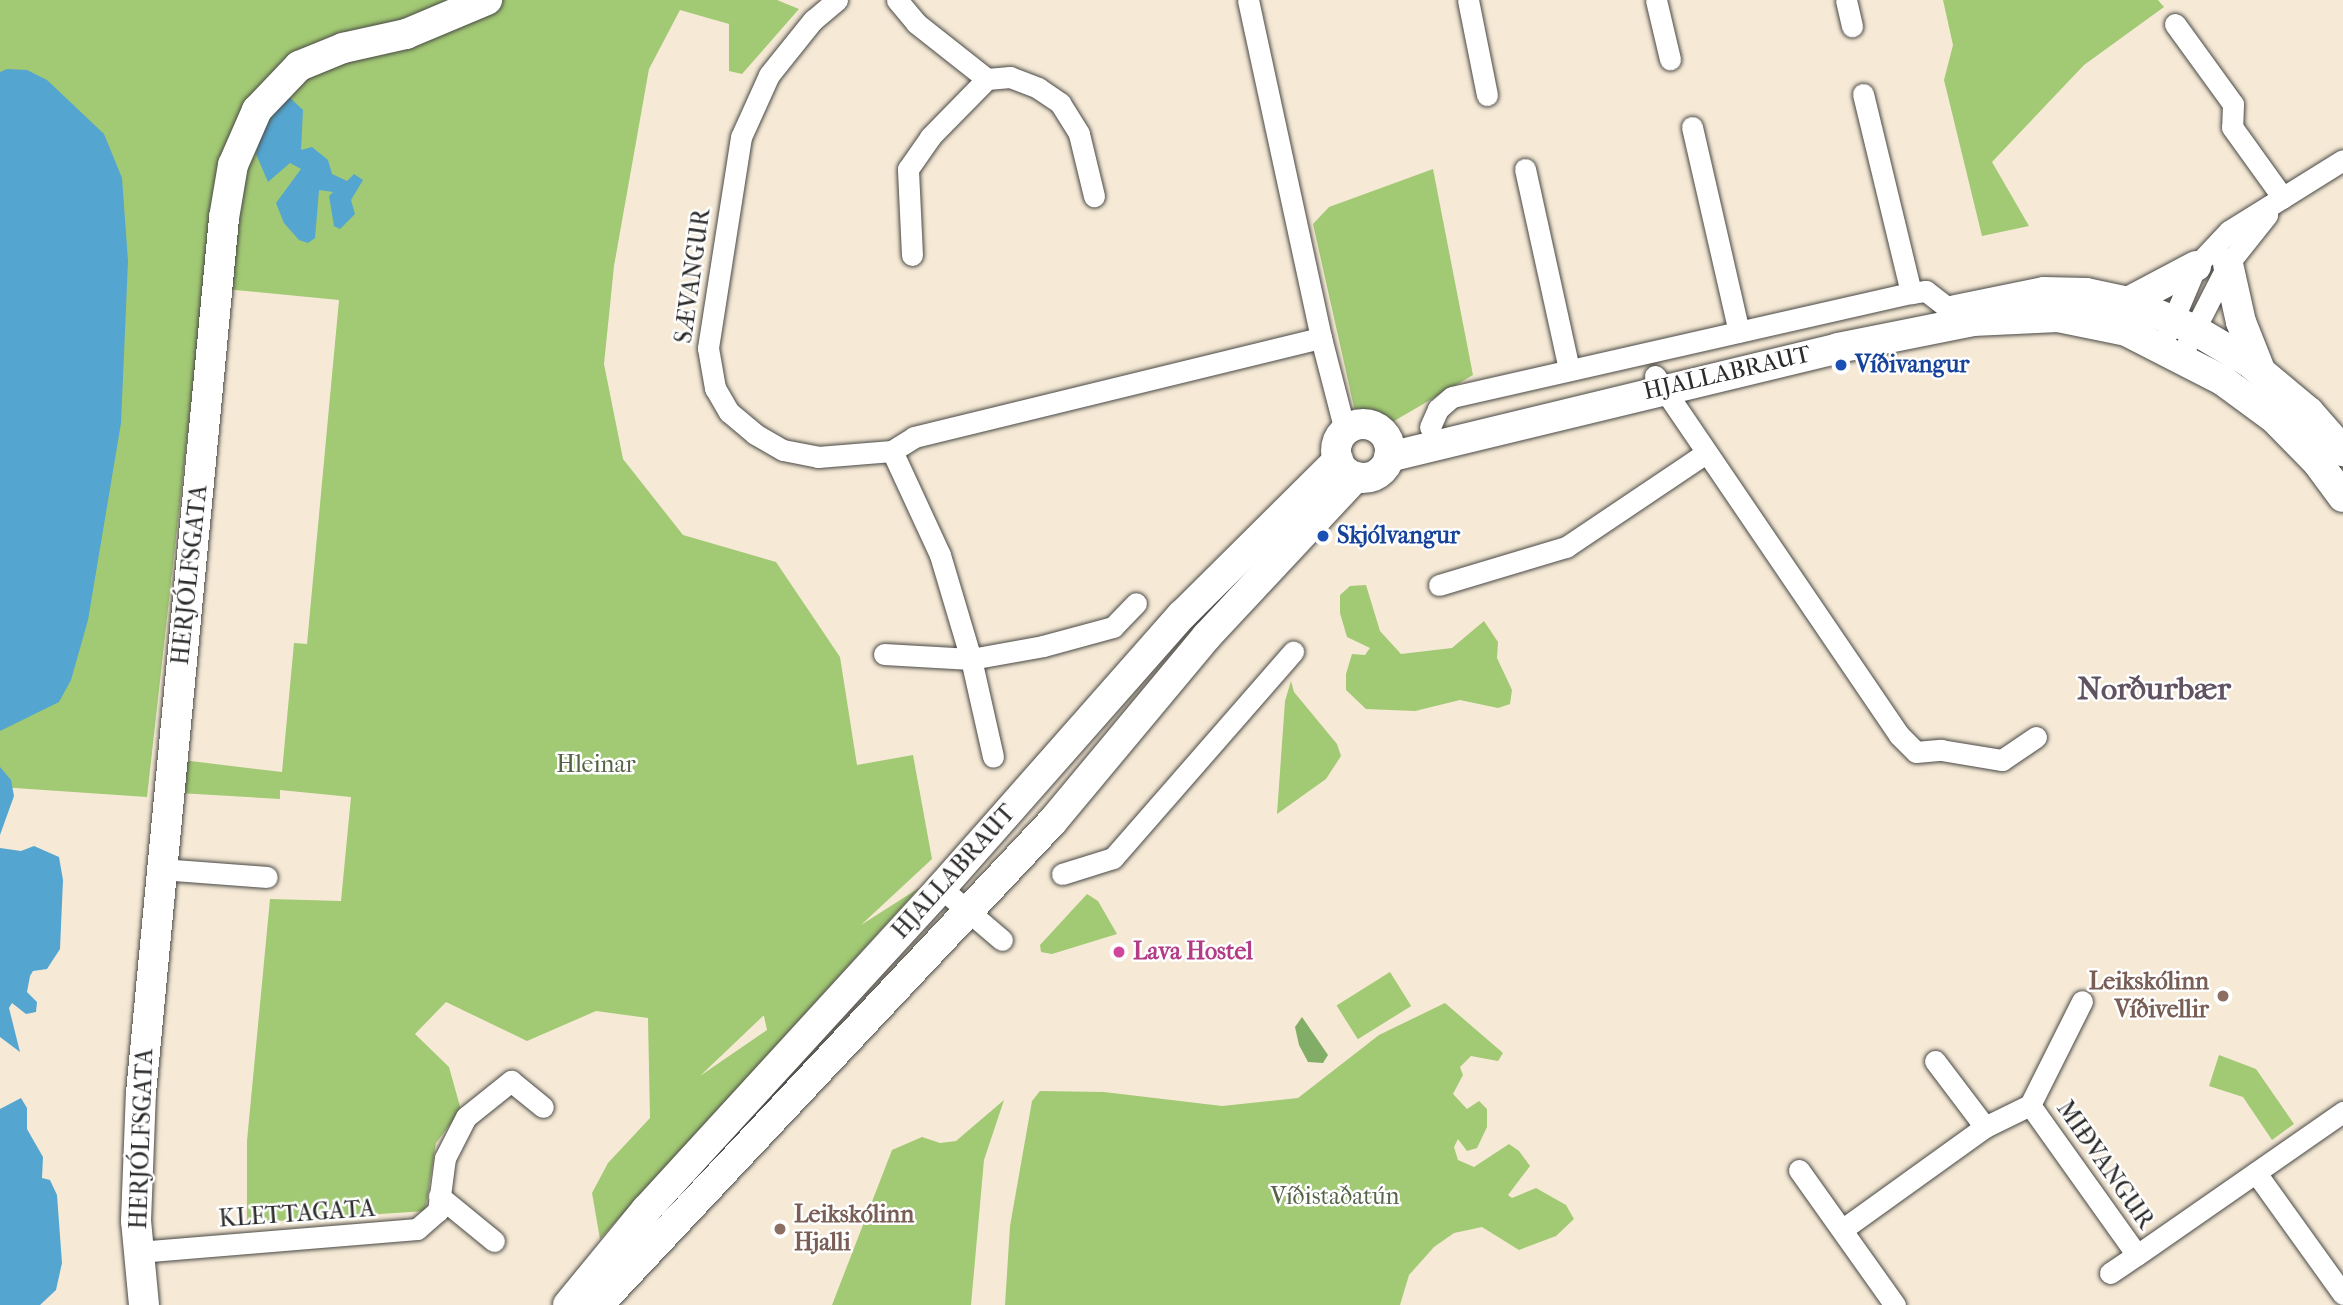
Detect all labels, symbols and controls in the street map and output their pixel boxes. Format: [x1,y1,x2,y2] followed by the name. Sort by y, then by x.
[669,207,717,345] street label: SÆVANGUR
[1641,340,1813,406] street label: HJALLABRAUT
[1855,351,1970,379] place label: Víðivangur
[1833,357,1849,373] marker: Víðivangur
[166,484,214,666] street label: HERJÓLFSGATA
[1337,522,1460,550] place label: Skjólvangur
[1315,528,1331,544] marker: Skjólvangur
[2077,670,2231,708] district label: Norðurbær
[556,751,636,779] park label: Hleinar
[886,799,1022,945] street label: HJALLABRAUT
[1133,938,1253,966] place label: Lava Hostel
[1111,944,1127,960] marker: Lava Hostel
[2089,968,2209,1024] place label: Leikskólinn Víðivellir
[2215,988,2231,1004] marker: Leikskólinn Víðivellir
[124,1048,160,1230] street label: HERJÓLFSGATA
[2050,1095,2160,1235] street label: MIÐVANGUR
[1271,1183,1399,1211] park label: Víðistaðatún
[218,1194,376,1234] street label: KLETTAGATA
[794,1201,914,1257] place label: Leikskólinn Hjalli
[772,1221,788,1237] marker: Leikskólinn Hjalli

